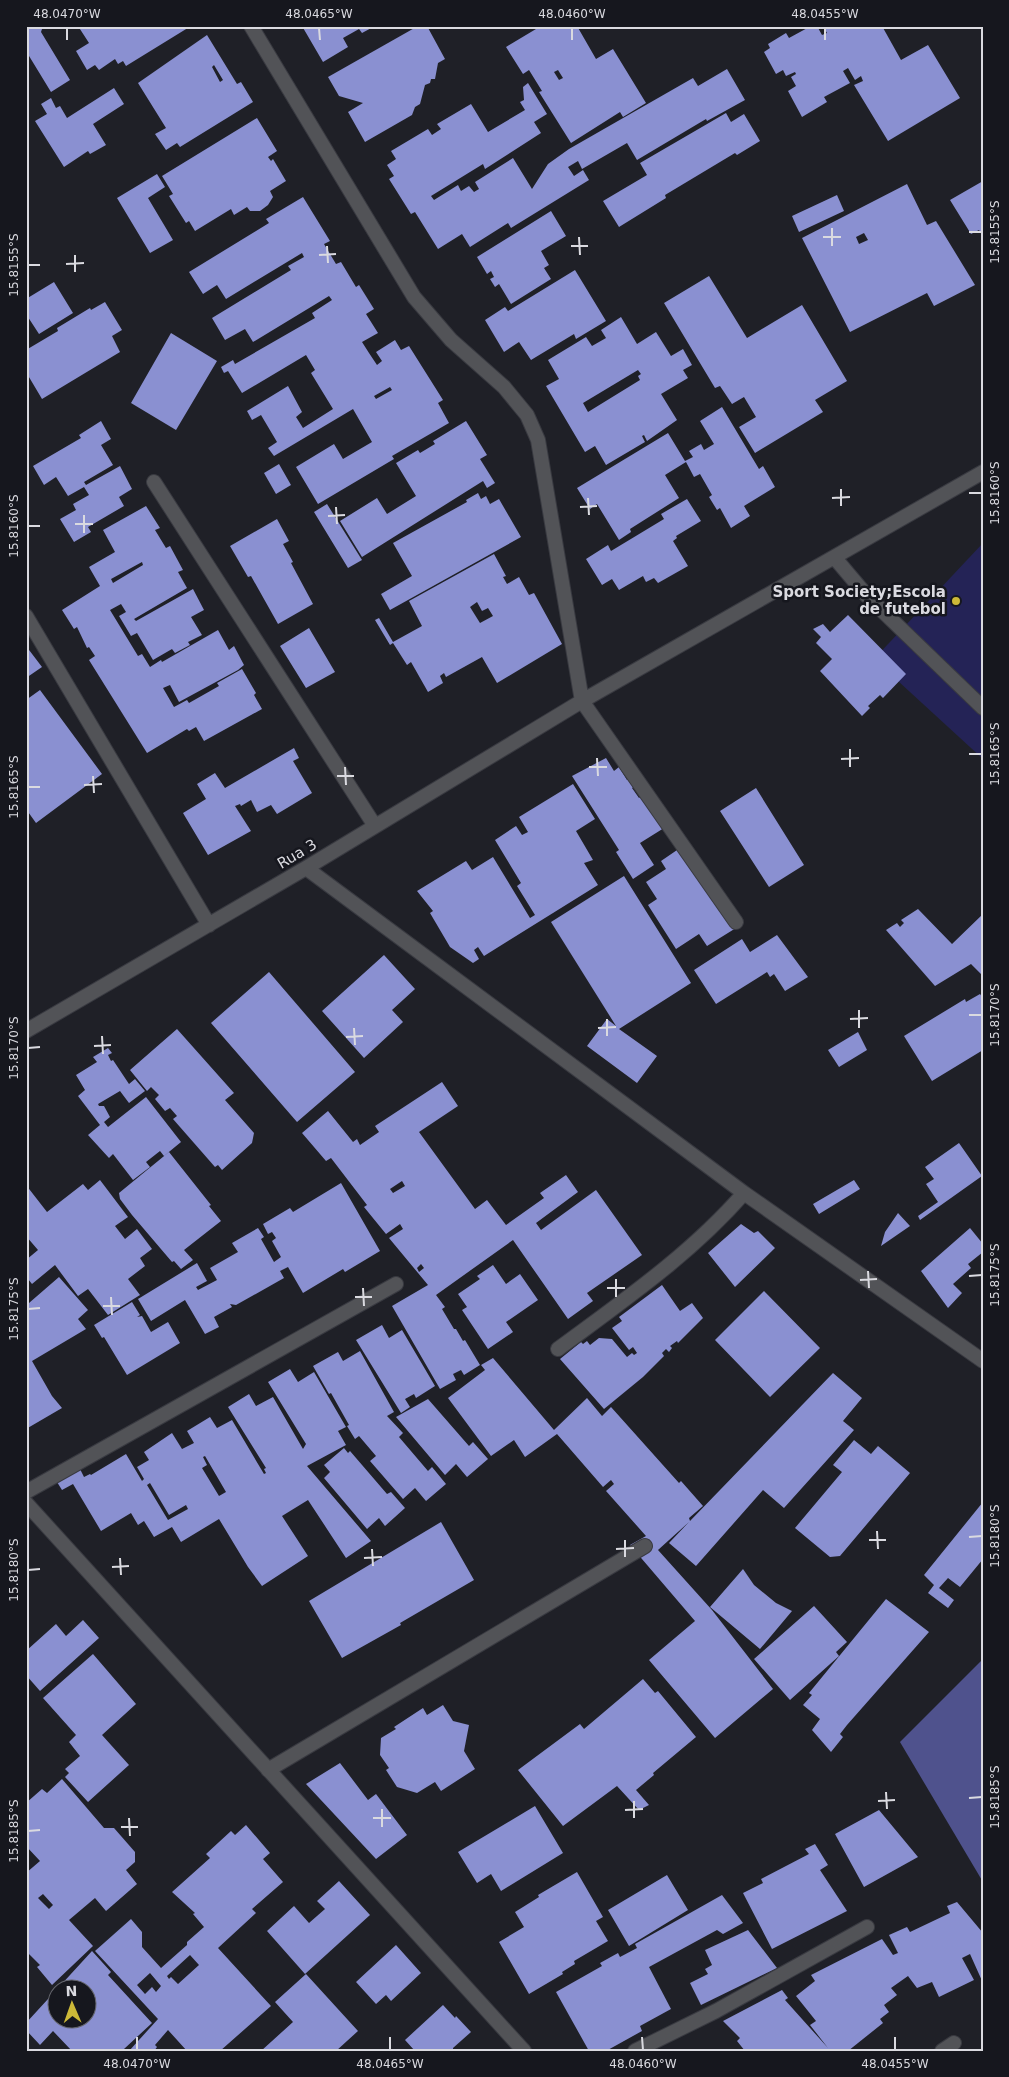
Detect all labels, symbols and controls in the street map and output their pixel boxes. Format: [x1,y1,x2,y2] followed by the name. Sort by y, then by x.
[33,7,101,21] text: 48.0470°W
[285,7,353,21] text: 48.0465°W
[538,7,606,21] text: 48.0460°W
[791,7,859,21] text: 48.0455°W
[988,200,1002,264] text: 15.8155°S
[7,233,21,297] text: 15.8155°S
[988,461,1002,525] text: 15.8160°S
[7,494,21,558] text: 15.8160°S
[772,583,946,618] place label: Sport Society;Escola de futebol
[950,595,962,607] marker: Sport Society;Escola de futebol
[988,722,1002,786] text: 15.8165°S
[7,755,21,819] text: 15.8165°S
[274,835,320,873] street label: Rua 3
[988,983,1002,1047] text: 15.8170°S
[7,1016,21,1080] text: 15.8170°S
[988,1243,1002,1307] text: 15.8175°S
[7,1277,21,1341] text: 15.8175°S
[988,1504,1002,1568] text: 15.8180°S
[7,1538,21,1602] text: 15.8180°S
[988,1765,1002,1829] text: 15.8185°S
[7,1799,21,1863] text: 15.8185°S
[48,1980,98,2030] north arrow
[65,1983,78,1999] text: N
[103,2057,171,2071] text: 48.0470°W
[356,2057,424,2071] text: 48.0465°W
[609,2057,677,2071] text: 48.0460°W
[861,2057,929,2071] text: 48.0455°W

